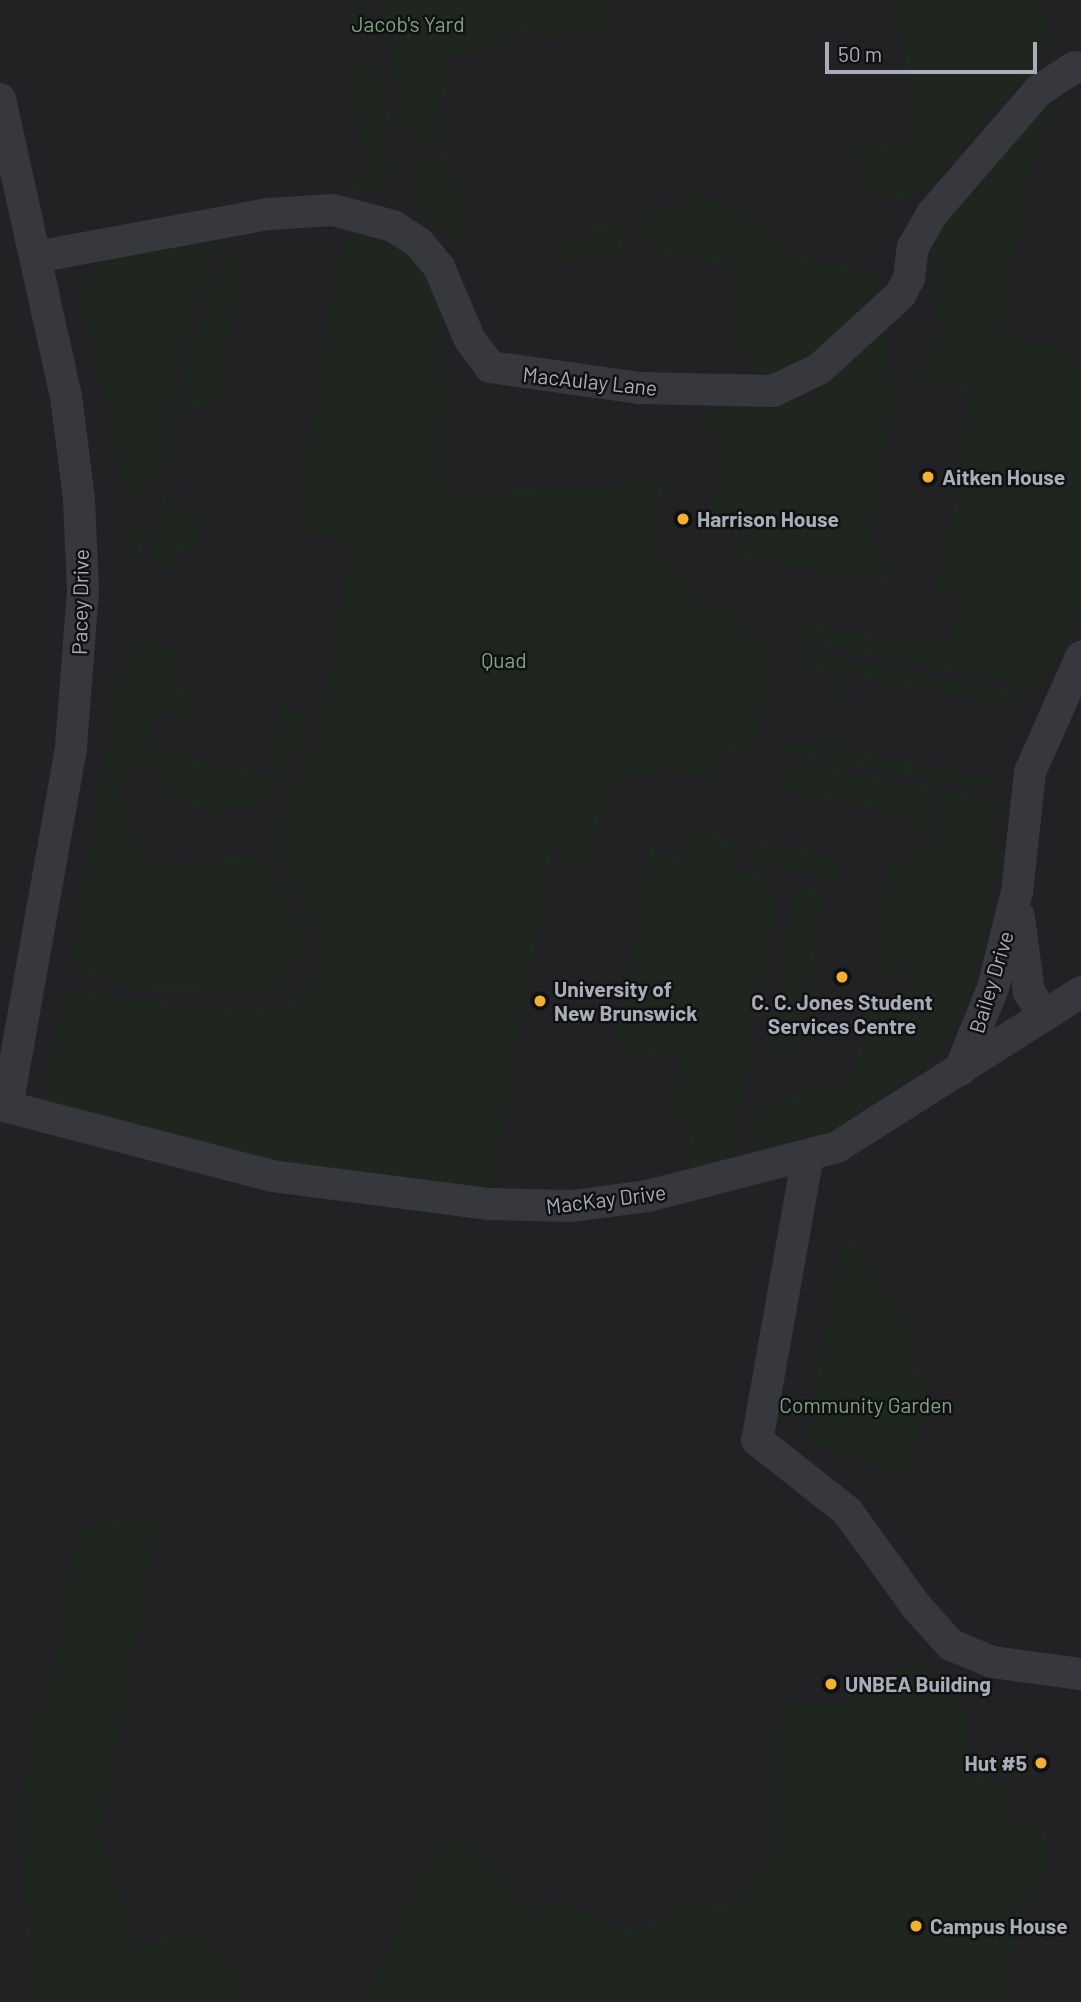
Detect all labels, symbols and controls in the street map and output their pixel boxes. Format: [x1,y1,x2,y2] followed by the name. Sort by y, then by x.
[351,11,465,37] park label: Jacob's Yard
[829,28,1041,72] scale bar
[838,41,882,66] text: 50 m
[522,361,658,401] street label: MacAulay Lane
[942,464,1065,490] place label: Aitken House
[920,469,936,485] marker: Aitken House
[697,506,839,532] place label: Harrison House
[675,511,691,527] marker: Harrison House
[66,549,94,655] street label: Pacey Drive
[481,647,527,673] park label: Quad
[964,928,1018,1036] street label: Bailey Drive
[832,967,852,987] marker: C. C. Jones Student Services Centre
[554,976,698,1026] place label: University of New Brunswick
[751,989,933,1039] place label: C. C. Jones Student Services Centre
[532,993,548,1009] marker: University of New Brunswick
[545,1179,667,1219] street label: MacKay Drive
[779,1392,953,1418] park label: Community Garden
[845,1671,991,1697] place label: UNBEA Building
[823,1676,839,1692] marker: UNBEA Building
[964,1750,1027,1776] place label: Hut #5
[1033,1755,1049,1771] marker: Hut #5
[930,1913,1068,1939] place label: Campus House
[908,1918,924,1934] marker: Campus House

